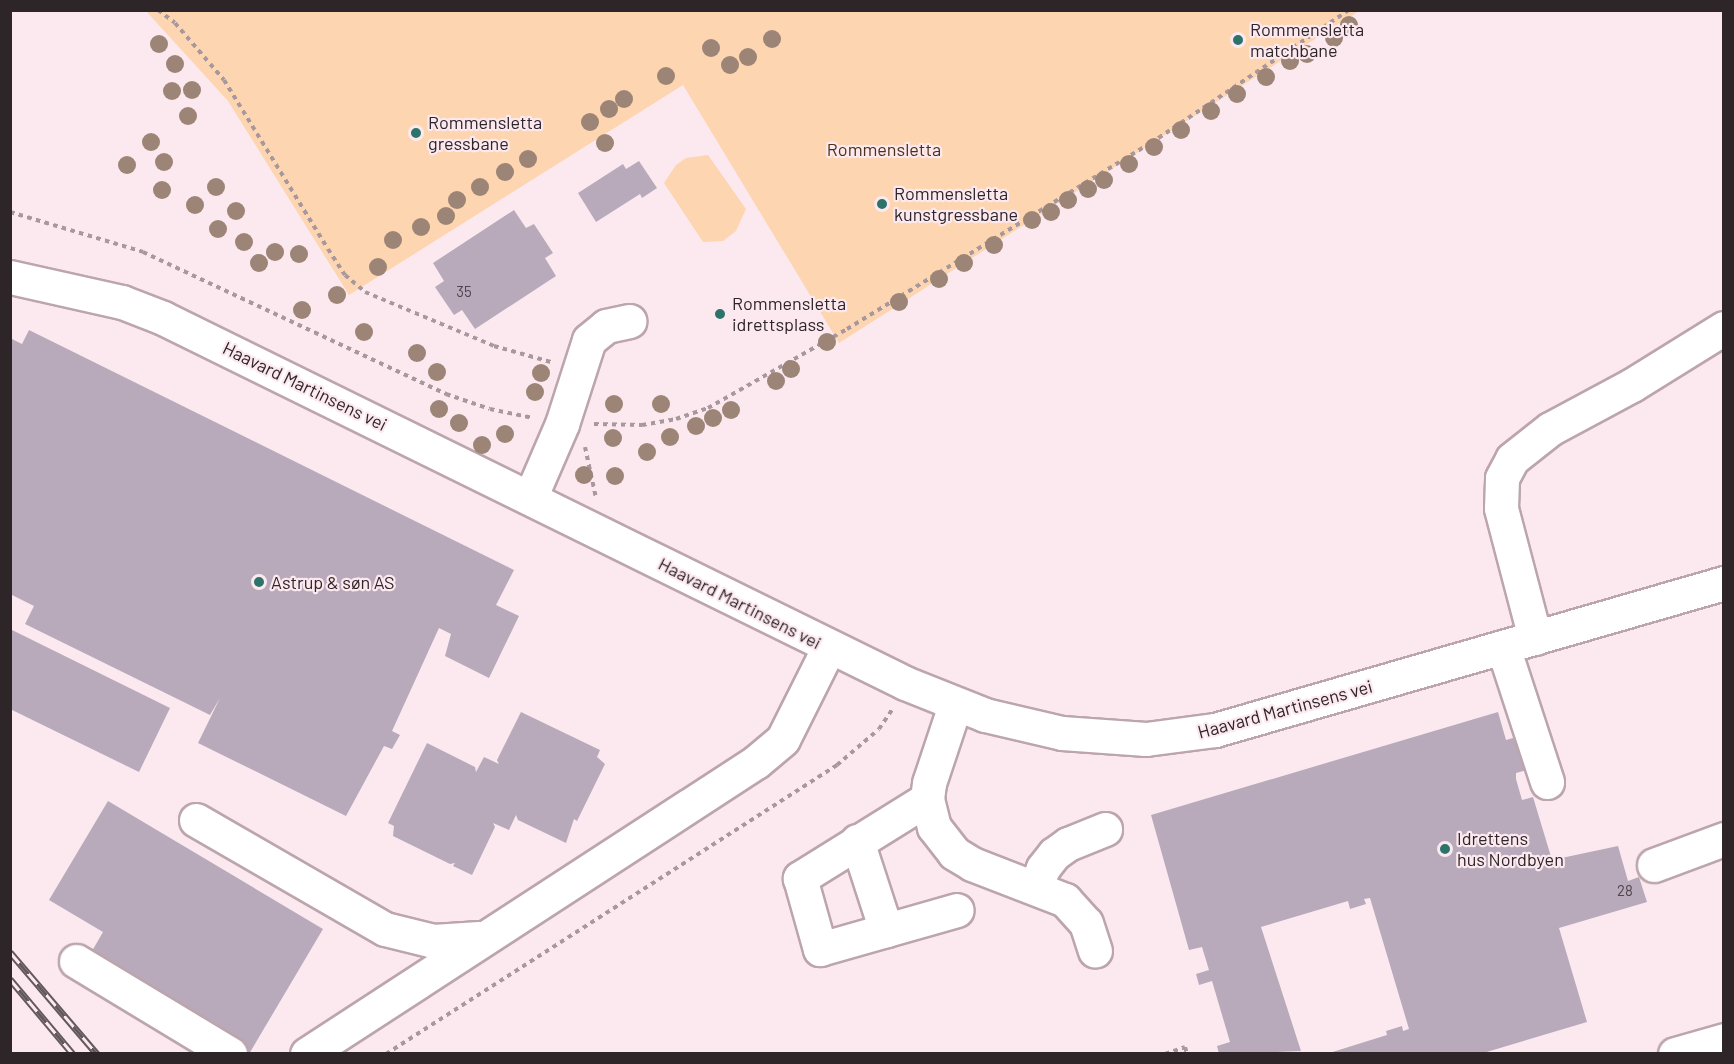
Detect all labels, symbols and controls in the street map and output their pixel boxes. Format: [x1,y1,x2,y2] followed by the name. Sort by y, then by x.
[1250,19,1364,62] place label: Rommensletta matchbane
[1231,33,1245,47] marker: Rommensletta matchbane
[428,112,542,154] place label: Rommensletta gressbane
[409,126,423,140] marker: Rommensletta gressbane
[827,138,941,160] park label: Rommensletta
[894,183,1018,226] place label: Rommensletta kunstgressbane
[875,197,889,211] marker: Rommensletta kunstgressbane
[456,283,472,301] house number: 35
[732,293,846,336] place label: Rommensletta idrettsplass
[713,307,727,321] marker: Rommensletta idrettsplass
[219,337,391,435] street label: Haavard Martinsens vei
[655,553,825,653] street label: Haavard Martinsens vei
[271,571,395,593] place label: Astrup & søn AS
[252,575,266,589] marker: Astrup & søn AS
[1195,675,1375,743] street label: Haavard Martinsens vei
[1457,828,1564,870] place label: Idrettens hus Nordbyen
[1438,842,1452,856] marker: Idrettens hus Nordbyen
[1617,882,1633,900] house number: 28

